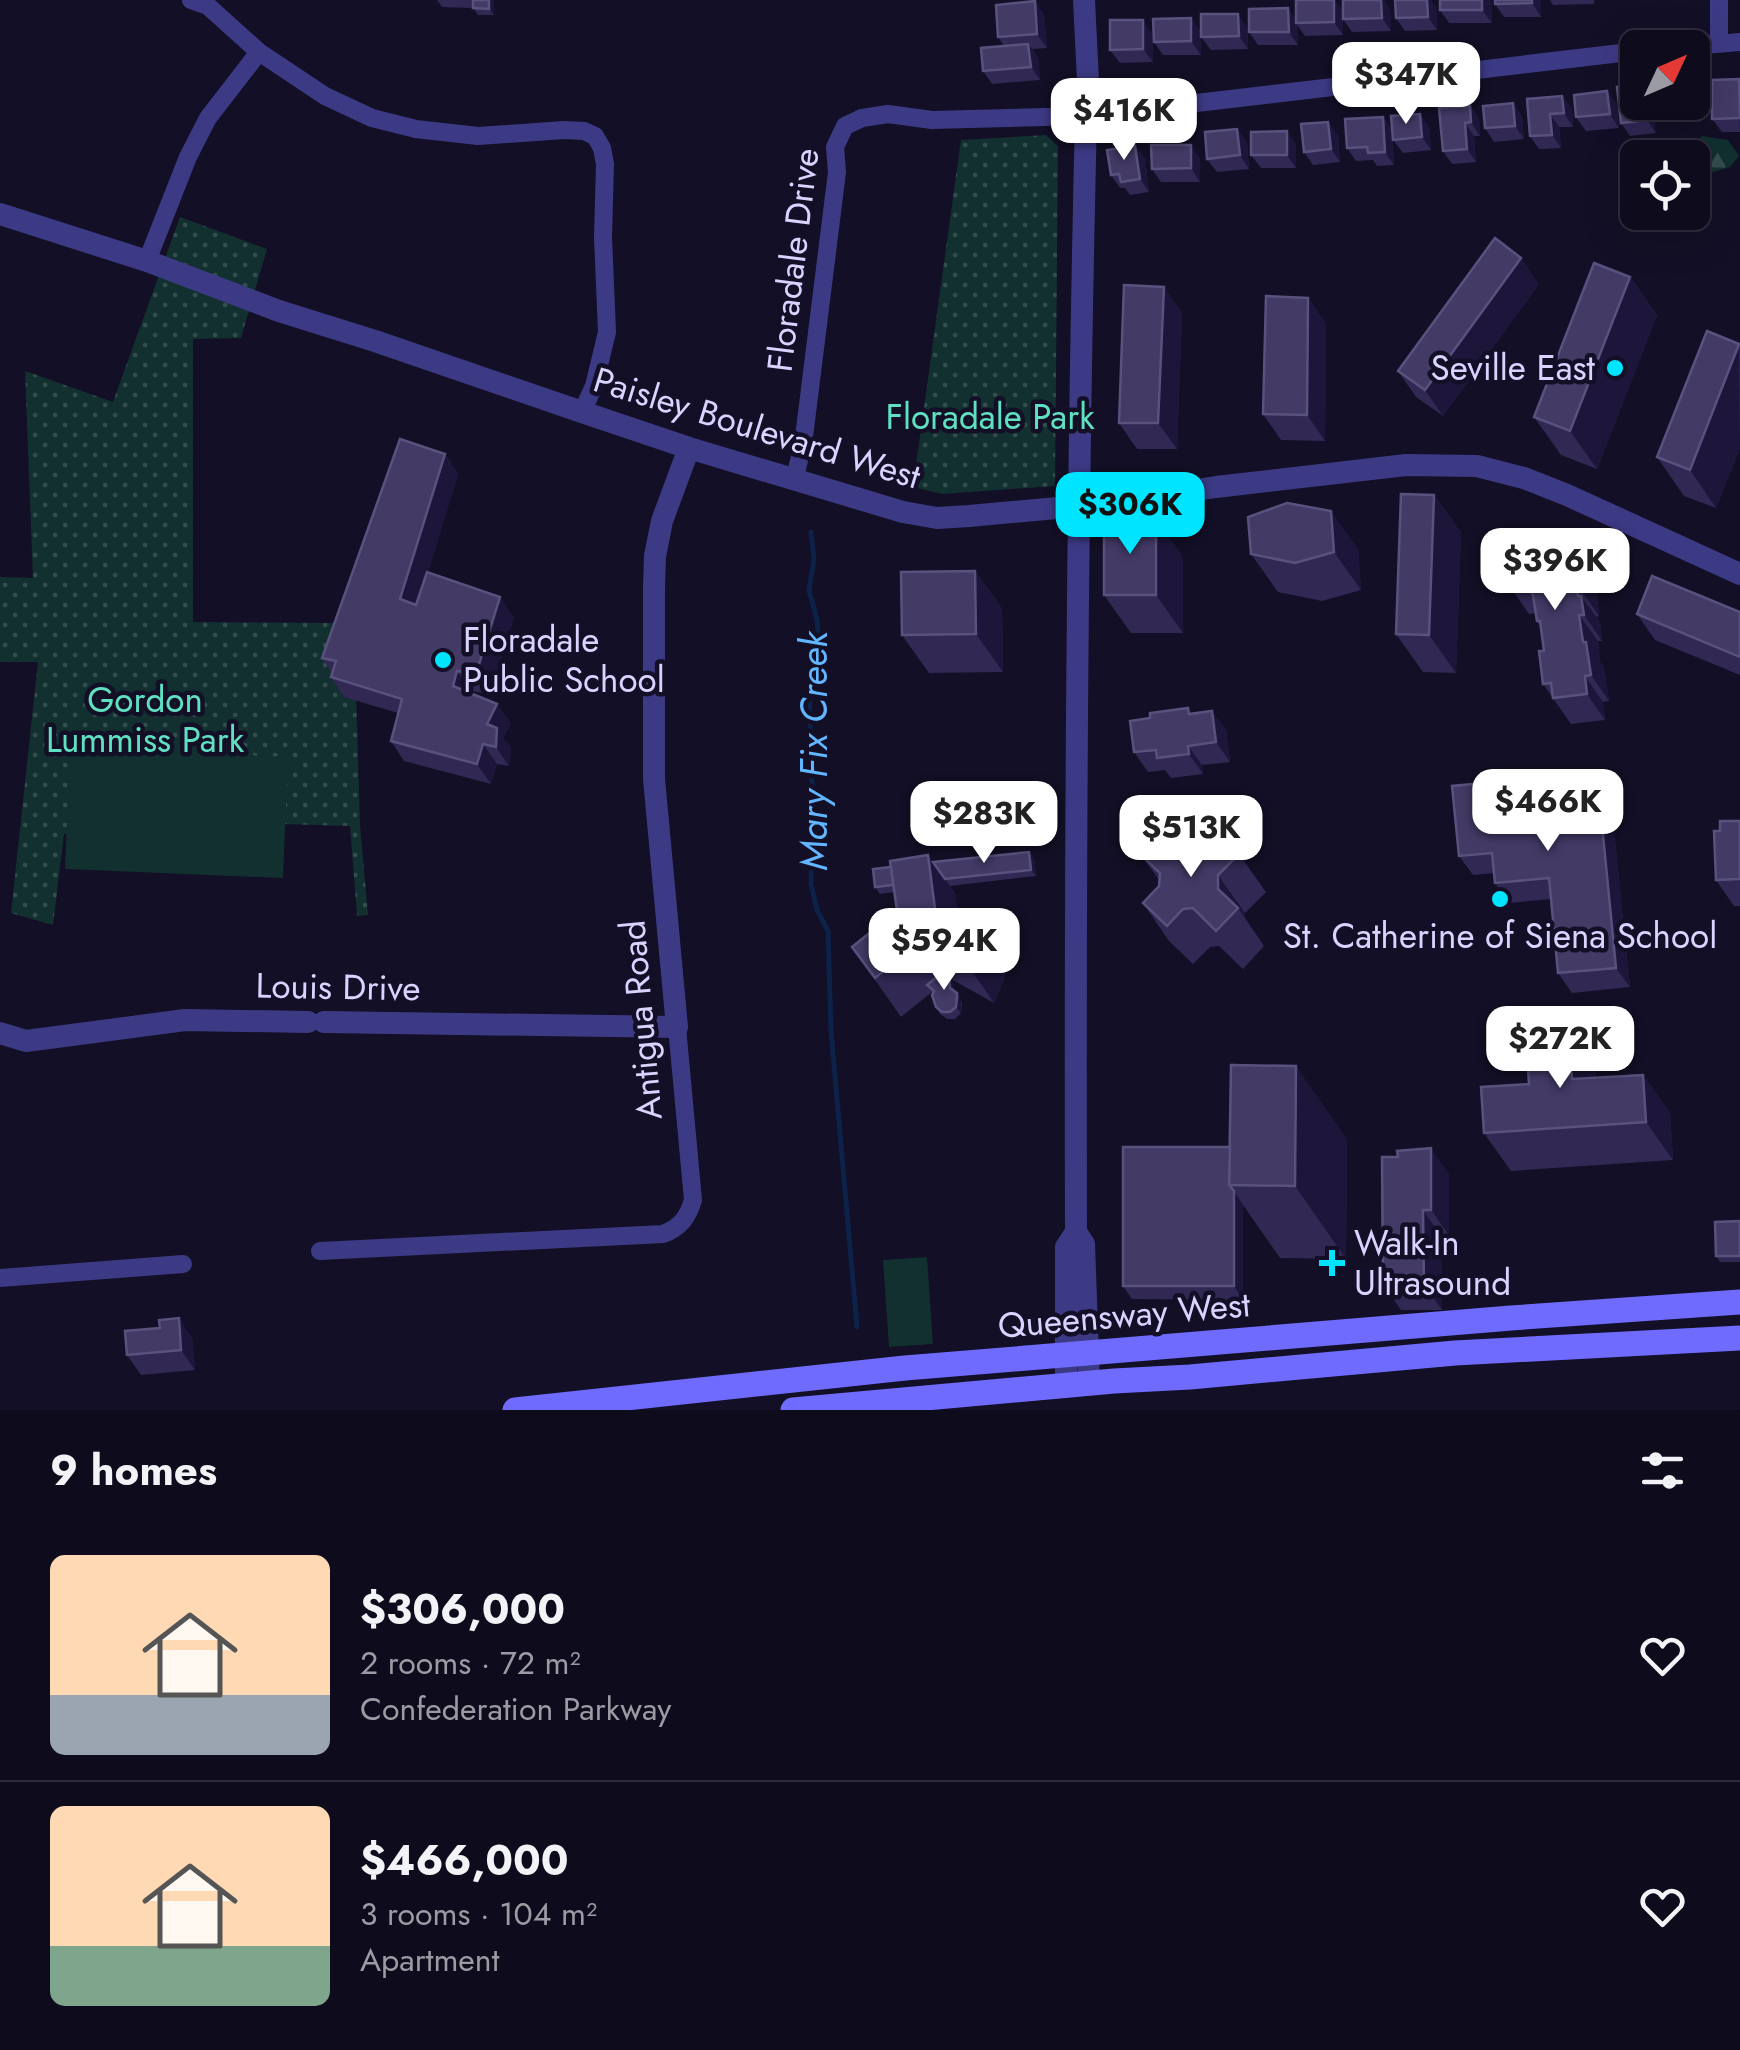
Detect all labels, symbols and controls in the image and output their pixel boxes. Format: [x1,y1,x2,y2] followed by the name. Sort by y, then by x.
[1620,30,1710,120] north arrow
[1620,30,1710,230] map controls
[1336,42,1476,127] pin: $347K
[1354,51,1458,97] text: $347K
[1054,78,1194,163] pin: $416K
[1073,87,1175,133] text: $416K
[1620,140,1710,230] button: locate
[754,145,832,375] street label: Floradale Drive
[1431,343,1596,393] place label: Seville East
[587,354,927,502] street label: Paisley Boulevard West
[1604,357,1626,379] marker: Seville East
[885,392,1095,442] park label: Floradale Park
[1060,472,1200,557] pin: $306K
[1078,481,1182,527] text: $306K
[1485,528,1625,613] pin: $396K
[1503,537,1607,583] text: $396K
[463,615,665,705] place label: Floradale Public School
[786,630,841,870] water label: Mary Fix Creek
[432,649,454,671] marker: Floradale Public School
[46,675,245,765] park label: Gordon Lummiss Park
[1478,769,1618,854] pin: $466K
[1494,778,1602,824] text: $466K
[914,781,1054,866] pin: $283K
[932,790,1036,836] text: $283K
[1121,795,1261,880] pin: $513K
[1141,804,1241,850] text: $513K
[1489,888,1511,910] marker: St. Catherine of Siena School
[874,908,1014,993] pin: $594K
[1283,911,1717,961] place label: St. Catherine of Siena School
[891,917,997,963] text: $594K
[607,918,675,1122] street label: Antigua Road
[255,961,421,1013] street label: Louis Drive
[1490,1006,1630,1091] pin: $272K
[1508,1015,1612,1061] text: $272K
[1354,1218,1511,1308] place label: Walk-In Ultrasound
[1319,1250,1345,1276] marker: Walk-In Ultrasound
[996,1279,1253,1351] street label: Queensway West
[50,1440,217,1501] text: 9 homes
[1635,1443,1690,1498] icon: filters
[360,1579,565,1640] text: $306,000
[130,1595,250,1715] icon: home
[1635,1628,1690,1683] icon: heart
[360,1640,581,1686] text: 2 rooms · 72 m²
[360,1686,671,1732] text: Confederation Parkway
[360,1830,569,1891] text: $466,000
[130,1846,250,1966] icon: home
[1635,1879,1690,1934] icon: heart
[360,1891,597,1937] text: 3 rooms · 104 m²
[360,1937,499,1983] text: Apartment

